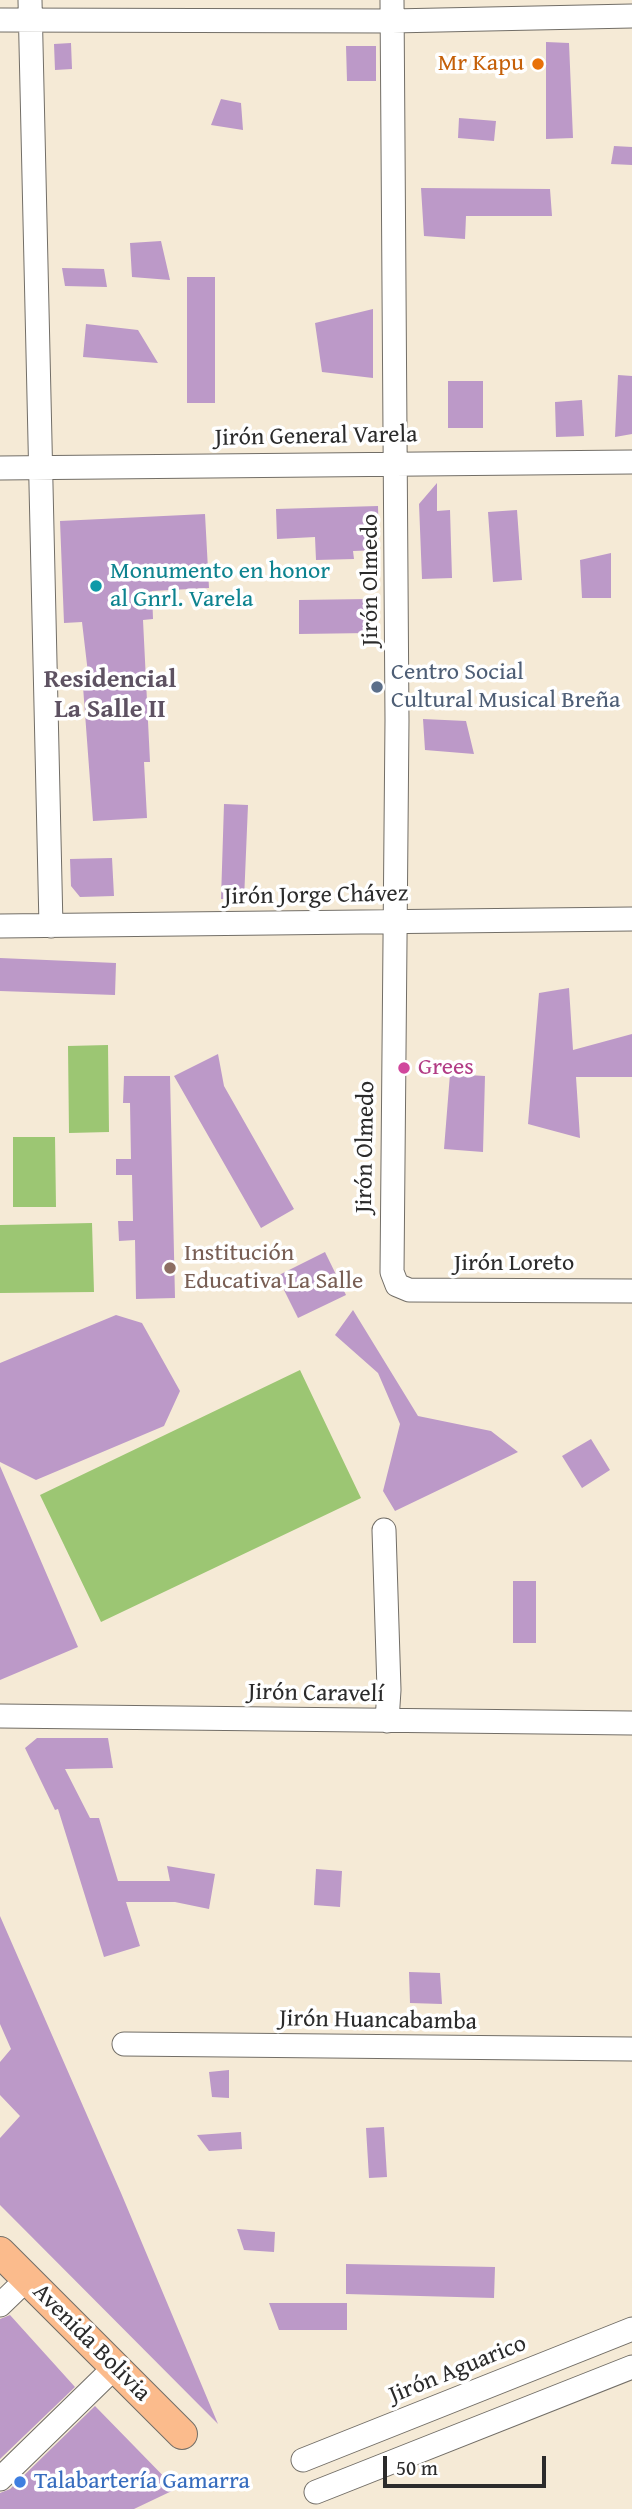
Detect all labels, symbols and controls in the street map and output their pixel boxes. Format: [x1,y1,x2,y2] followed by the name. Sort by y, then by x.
[438,50,524,78] place label: Mr Kapu
[530,56,546,72] marker: Mr Kapu
[214,421,418,453] street label: Jirón General Varela
[357,514,385,646] street label: Jirón Olmedo
[110,558,330,614] place label: Monumento en honor al Gnrl. Varela
[88,578,104,594] marker: Monumento en honor al Gnrl. Varela
[391,659,620,715] place label: Centro Social Cultural Musical Breña
[44,664,176,726] district label: Residencial La Salle II
[369,679,385,695] marker: Centro Social Cultural Musical Breña
[224,880,408,912] street label: Jirón Jorge Chávez
[418,1054,474,1082] place label: Grees
[396,1060,412,1076] marker: Grees
[350,1081,382,1213] street label: Jirón Olmedo
[184,1240,363,1296] place label: Institución Educativa La Salle
[454,1250,574,1278] street label: Jirón Loreto
[162,1260,178,1276] marker: Institución Educativa La Salle
[248,1678,384,1710] street label: Jirón Caravelí
[279,2005,477,2037] street label: Jirón Huancabamba
[26,2278,156,2408] street label: Avenida Bolivia
[385,2329,531,2411] street label: Jirón Aguarico
[387,2442,550,2486] scale bar
[396,2452,438,2483] text: 50 m
[34,2468,250,2496] place label: Talabartería Gamarra
[12,2474,28,2490] marker: Talabartería Gamarra

